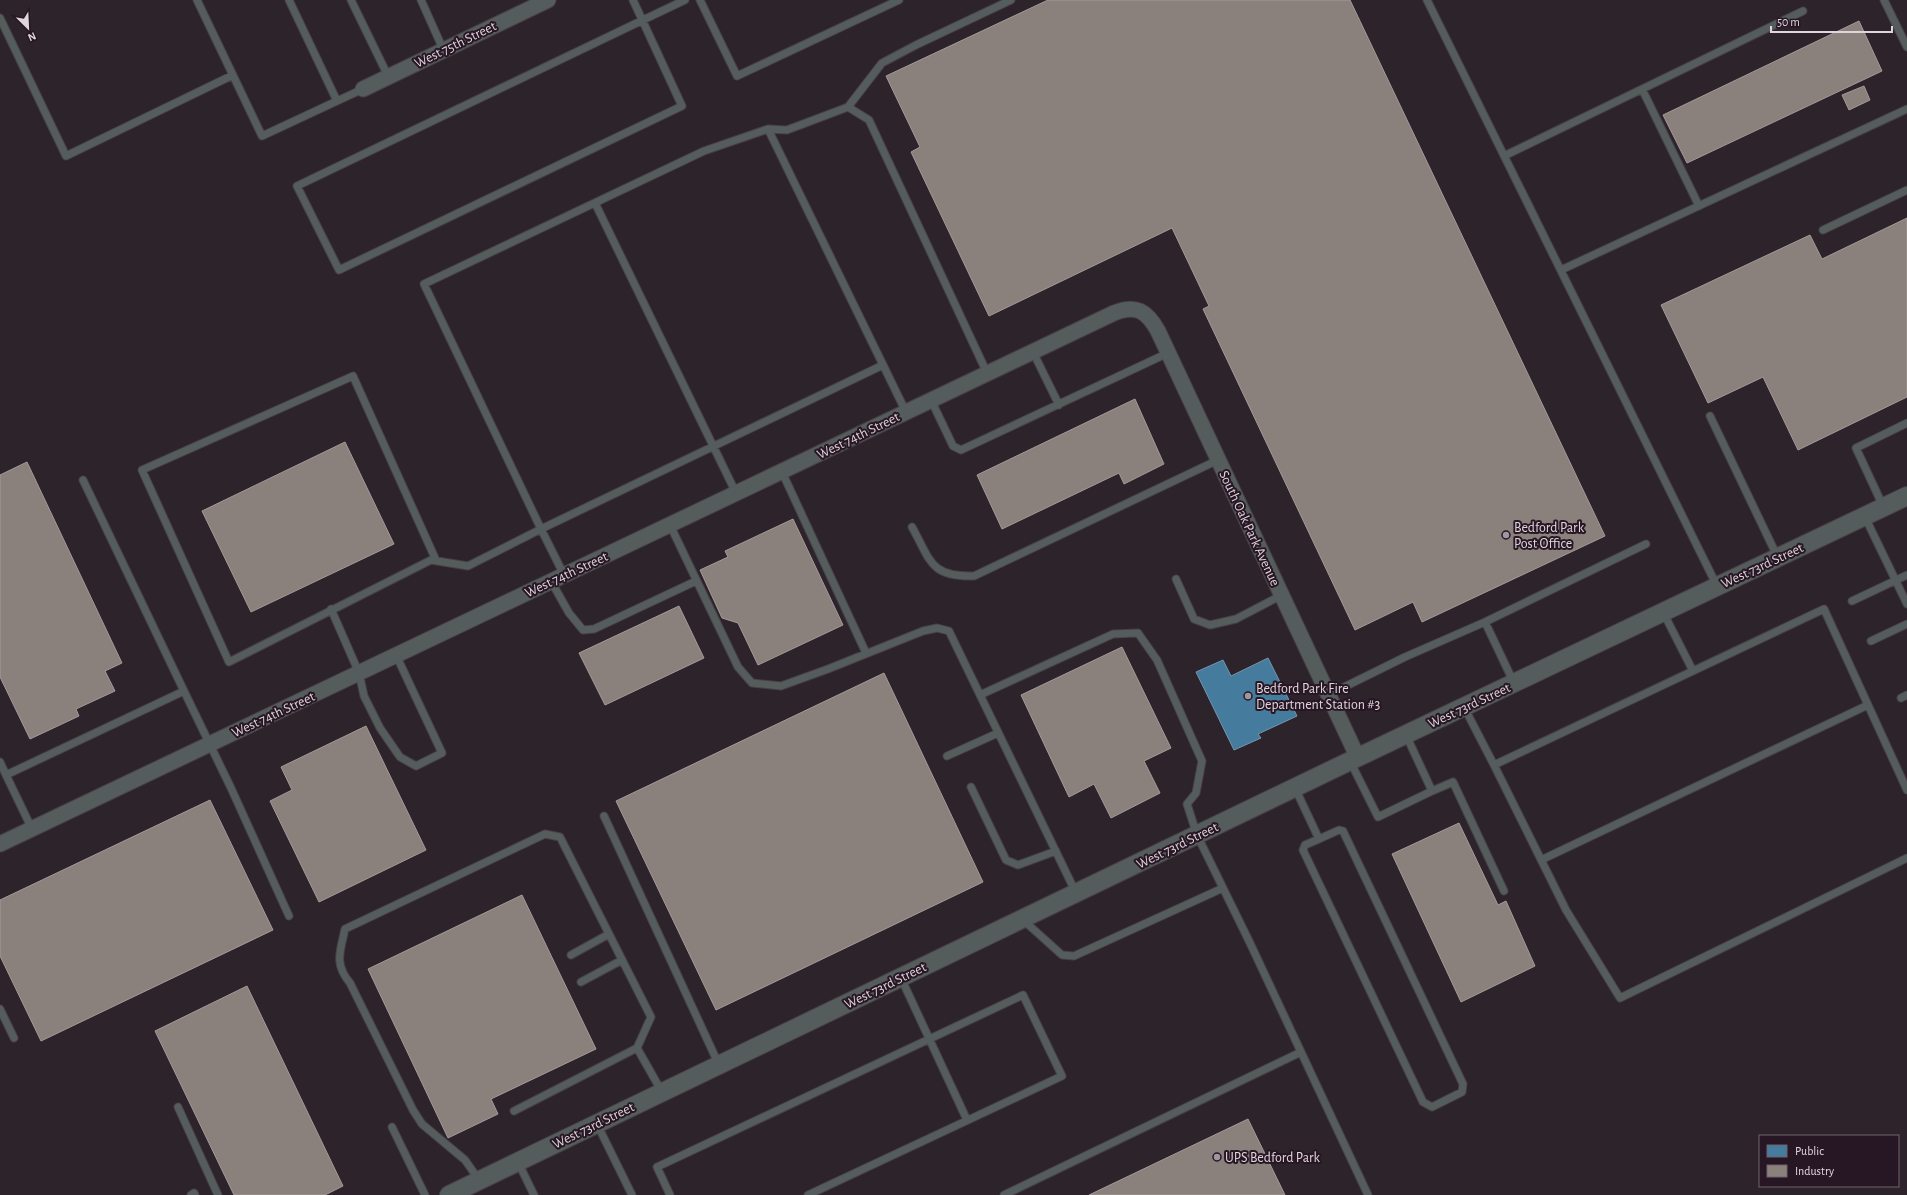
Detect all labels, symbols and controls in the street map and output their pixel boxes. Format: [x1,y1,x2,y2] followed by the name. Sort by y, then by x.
[8,8,48,48] north arrow
[1771,8,1892,34] scale bar
[1777,16,1800,28] text: 50 m
[412,19,499,71] street label: West 75th Street
[26,30,38,43] text: N
[815,410,902,462] street label: West 74th Street
[1216,468,1282,588] street label: South Oak Park Avenue
[1514,521,1585,551] place label: Bedford Park Post Office
[1501,530,1511,540] marker: Bedford Park Post Office
[1719,541,1806,591] street label: West 73rd Street
[523,549,611,600] street label: West 74th Street
[1426,681,1513,731] street label: West 73rd Street
[1256,682,1380,712] place label: Bedford Park Fire Department Station #3
[230,689,318,740] street label: West 74th Street
[1243,691,1253,701] marker: Bedford Park Fire Department Station #3
[1134,820,1221,872] street label: West 73rd Street
[842,960,929,1012] street label: West 73rd Street
[550,1100,637,1152] street label: West 73rd Street
[1759,1135,1899,1187] legend
[1795,1145,1824,1157] text: Public
[1225,1151,1321,1165] place label: UPS Bedford Park
[1212,1152,1222,1162] marker: UPS Bedford Park
[1795,1165,1834,1178] text: Industry

